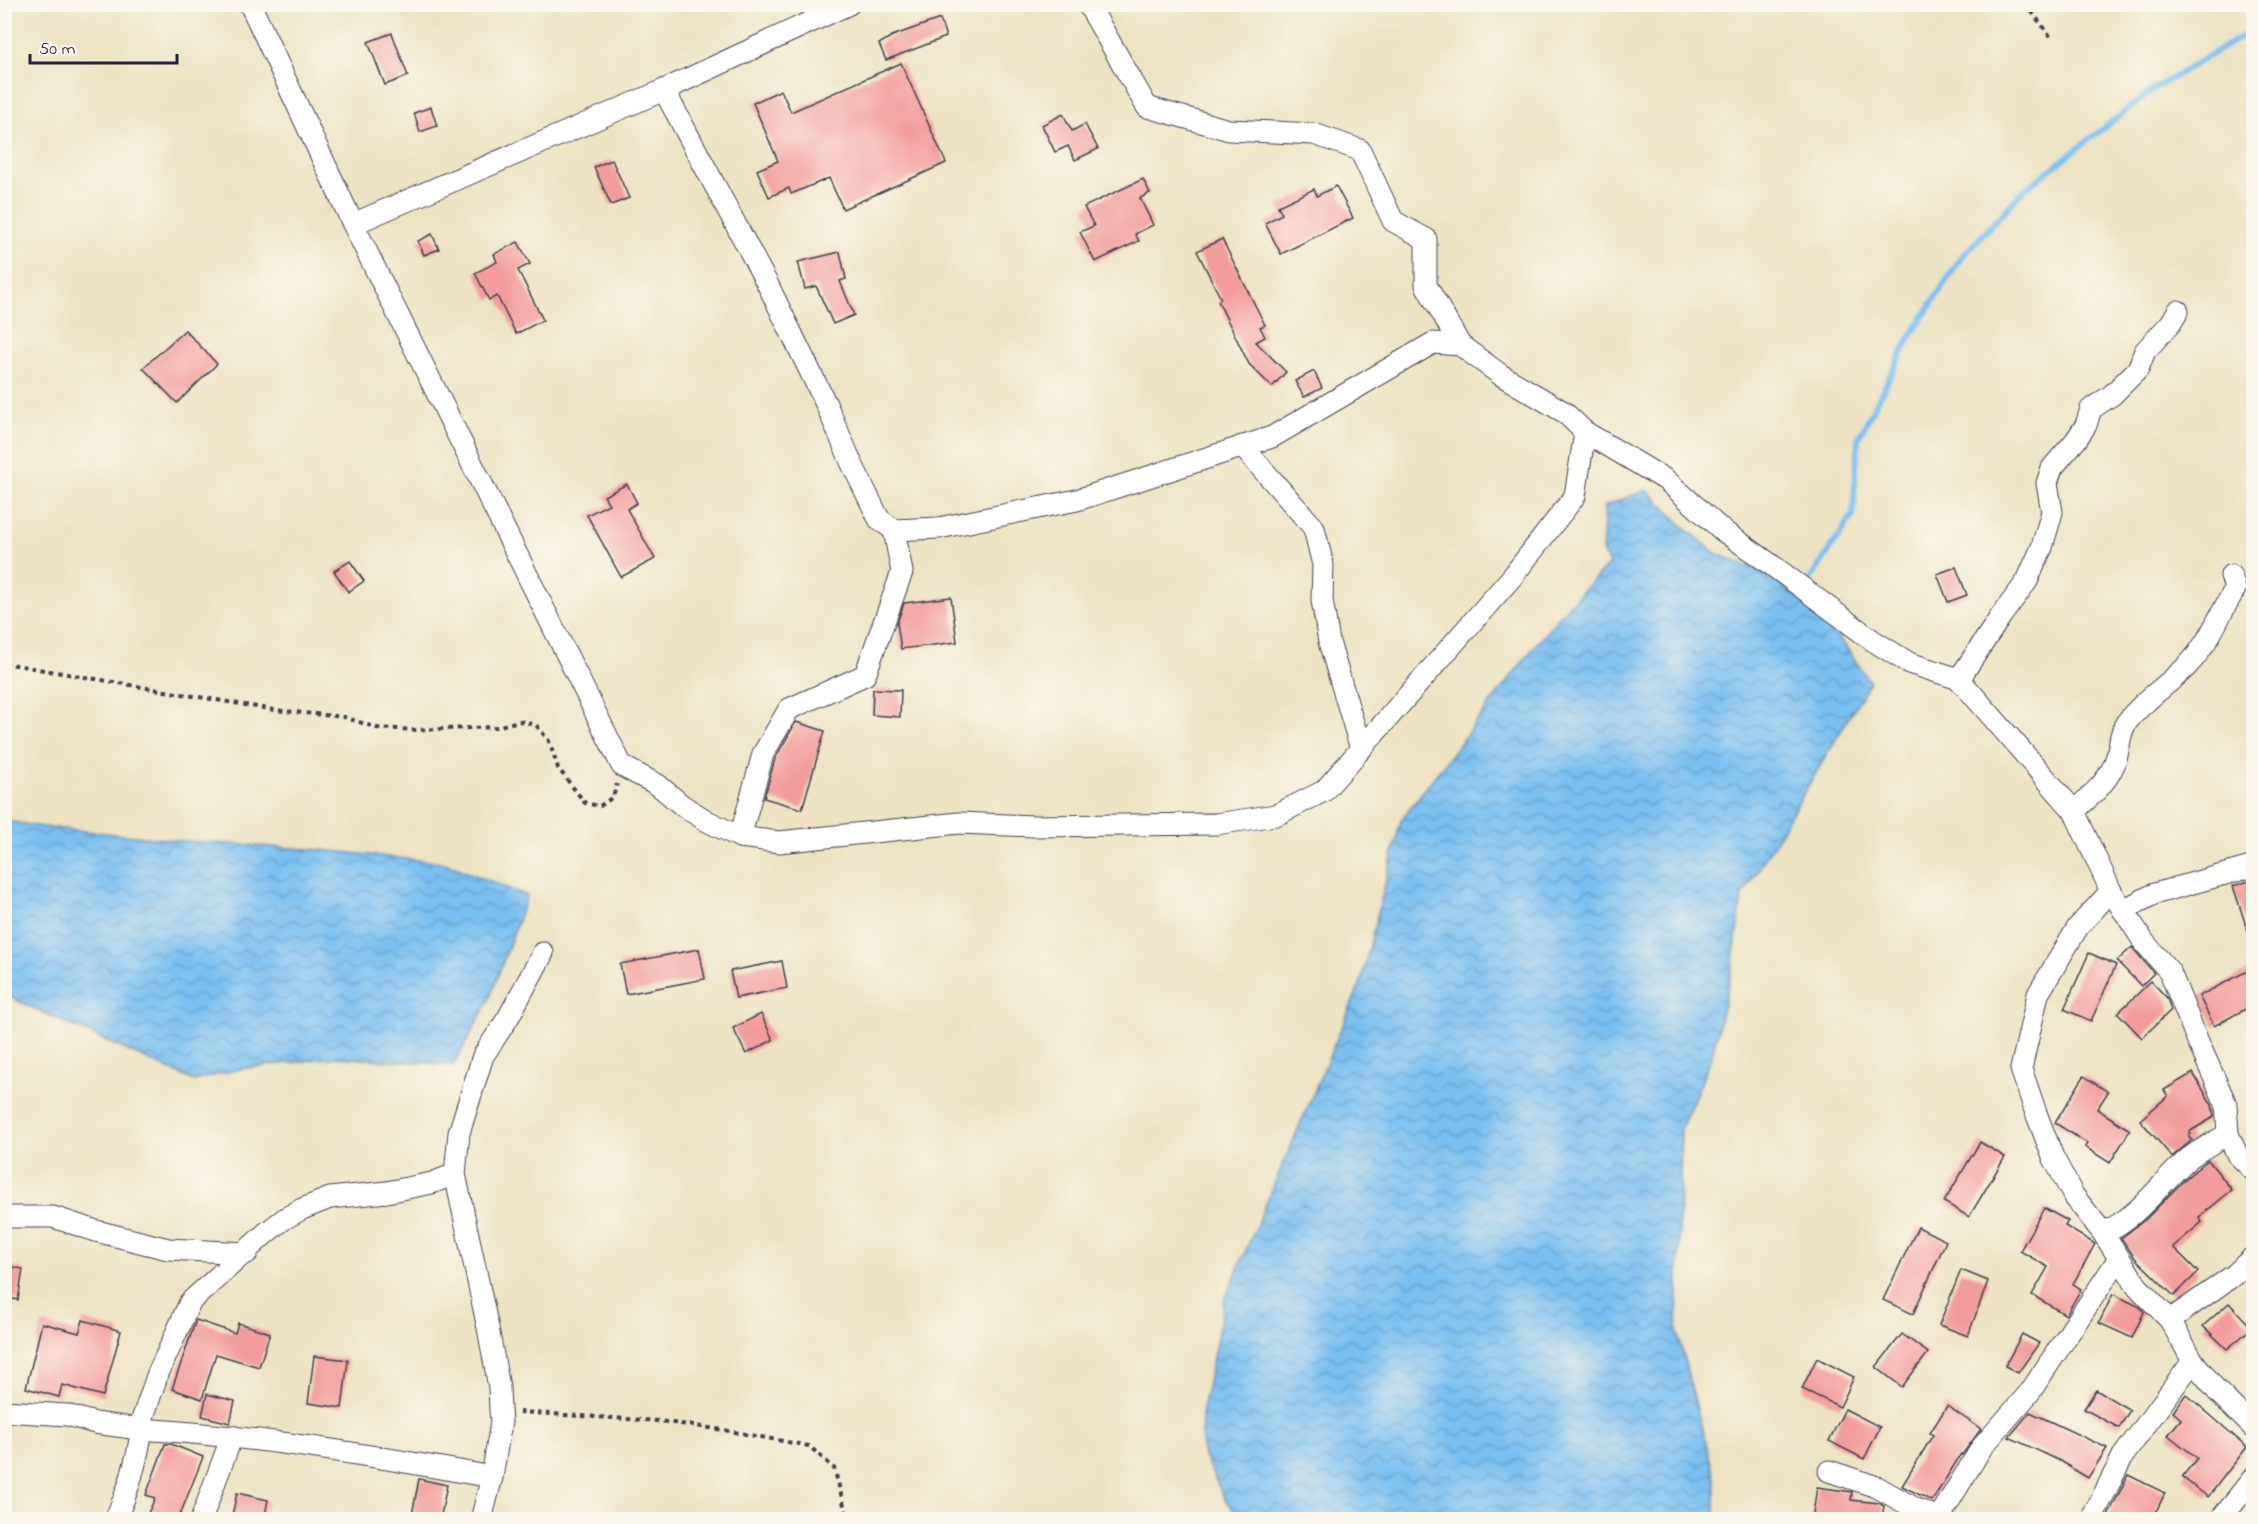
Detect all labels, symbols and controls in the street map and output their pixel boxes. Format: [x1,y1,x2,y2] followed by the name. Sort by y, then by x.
[30,27,177,65] scale bar
[39,37,76,63] text: 50 m

